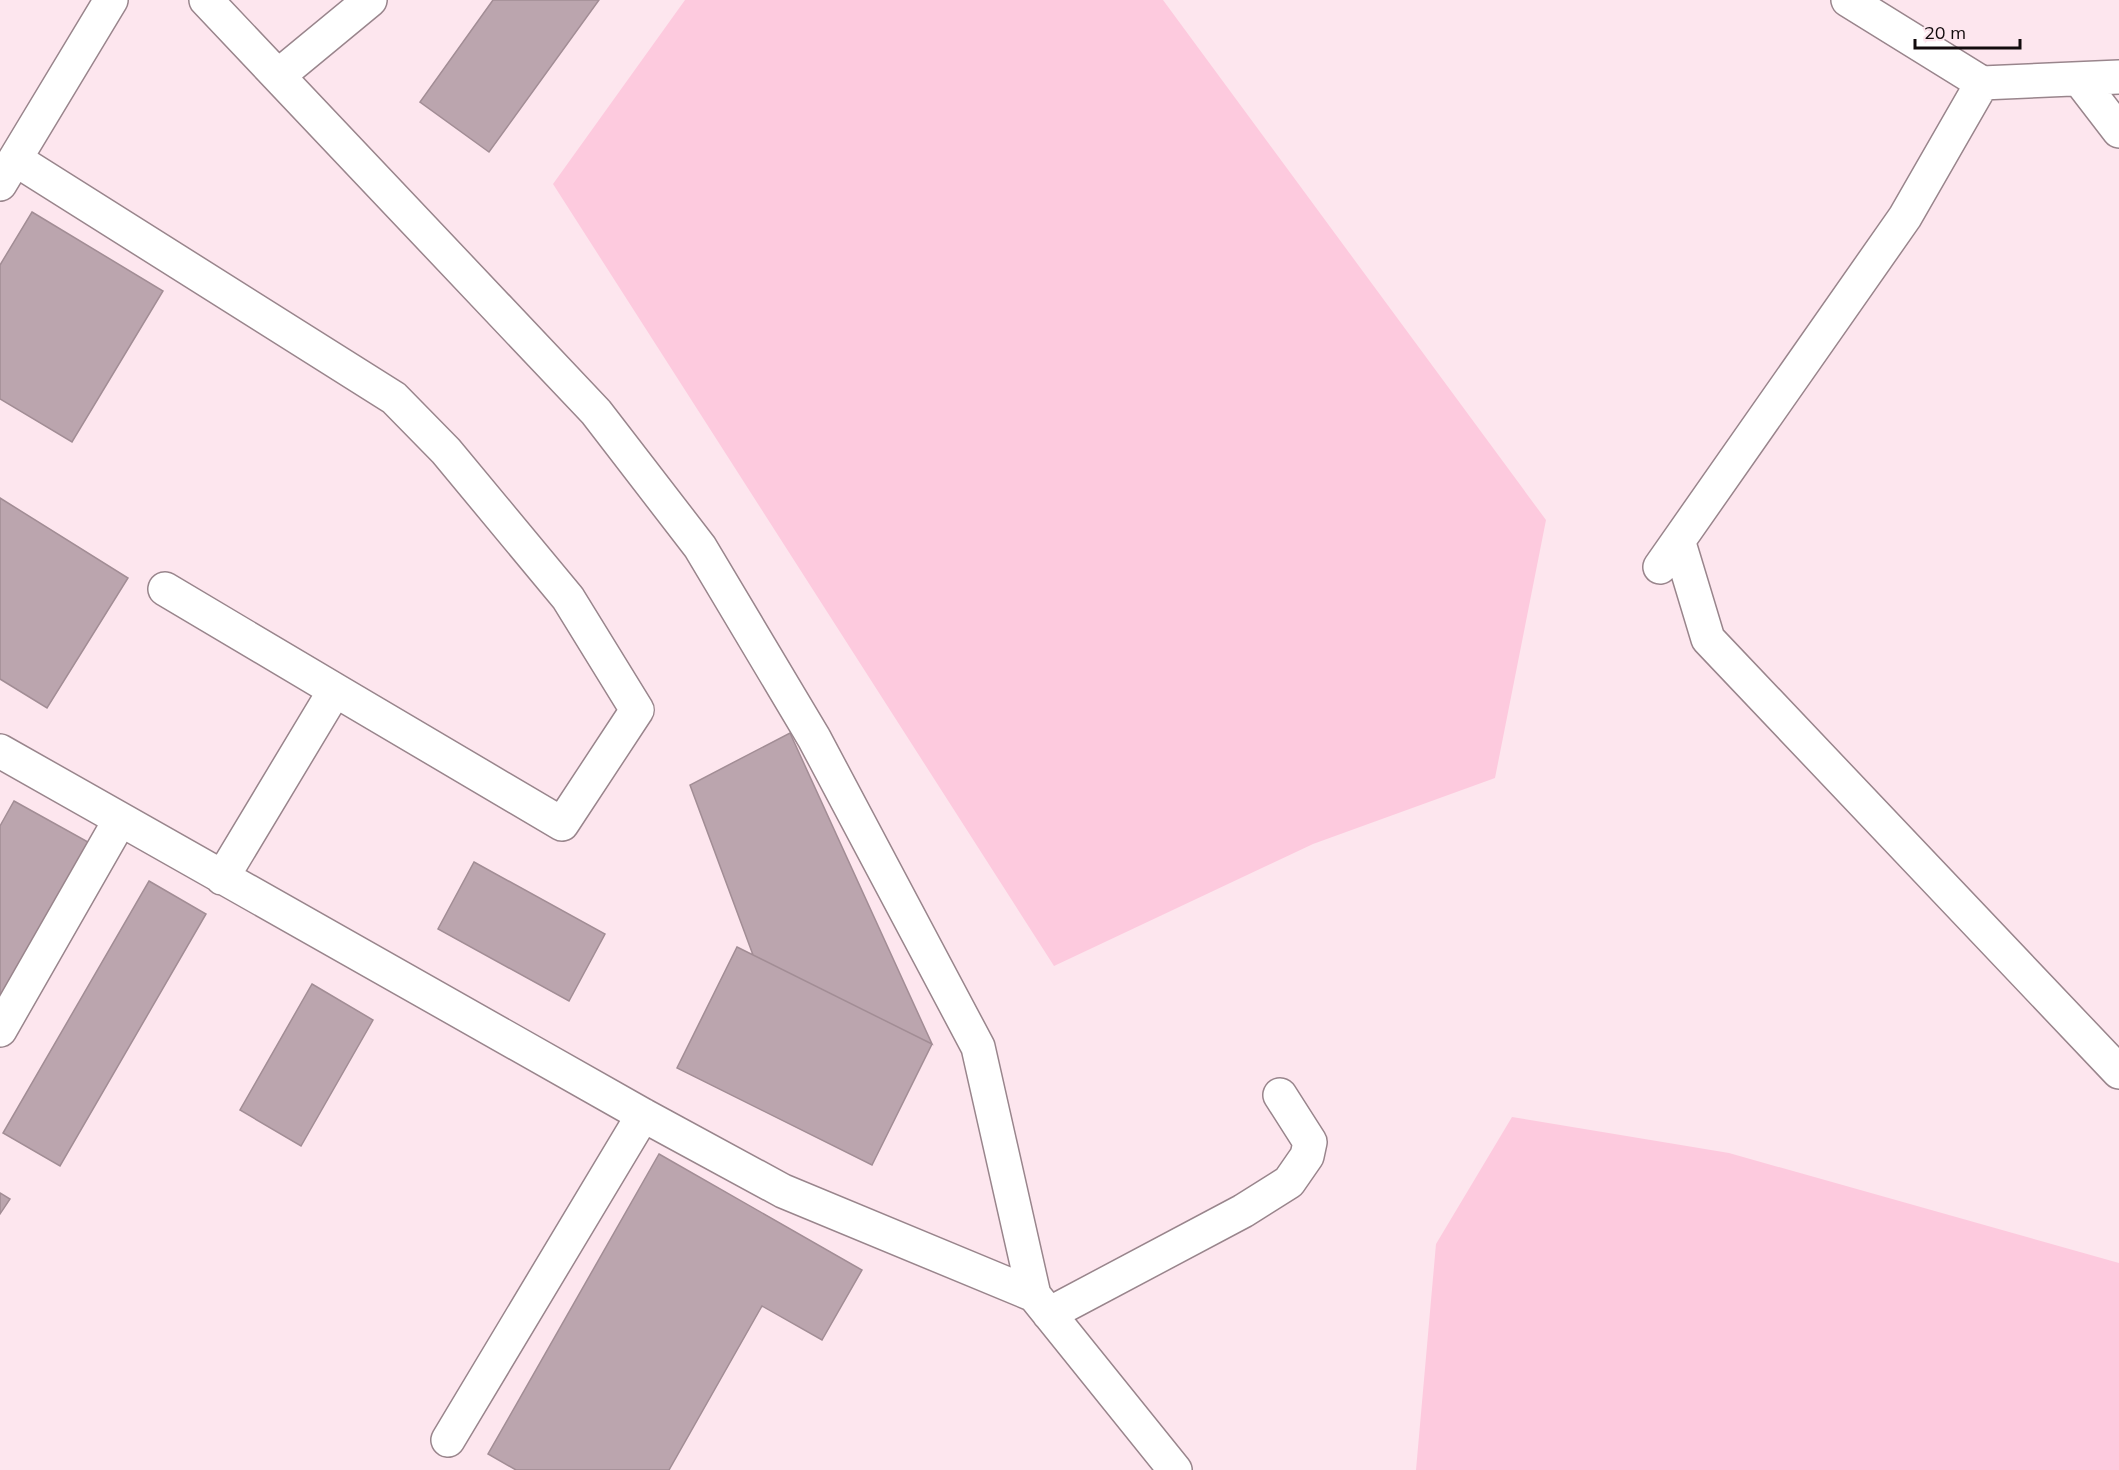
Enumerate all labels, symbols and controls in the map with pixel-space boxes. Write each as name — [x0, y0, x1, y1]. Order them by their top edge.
scale bar — [1915, 12, 2020, 50]
text: 20 m — [1924, 21, 1966, 44]

